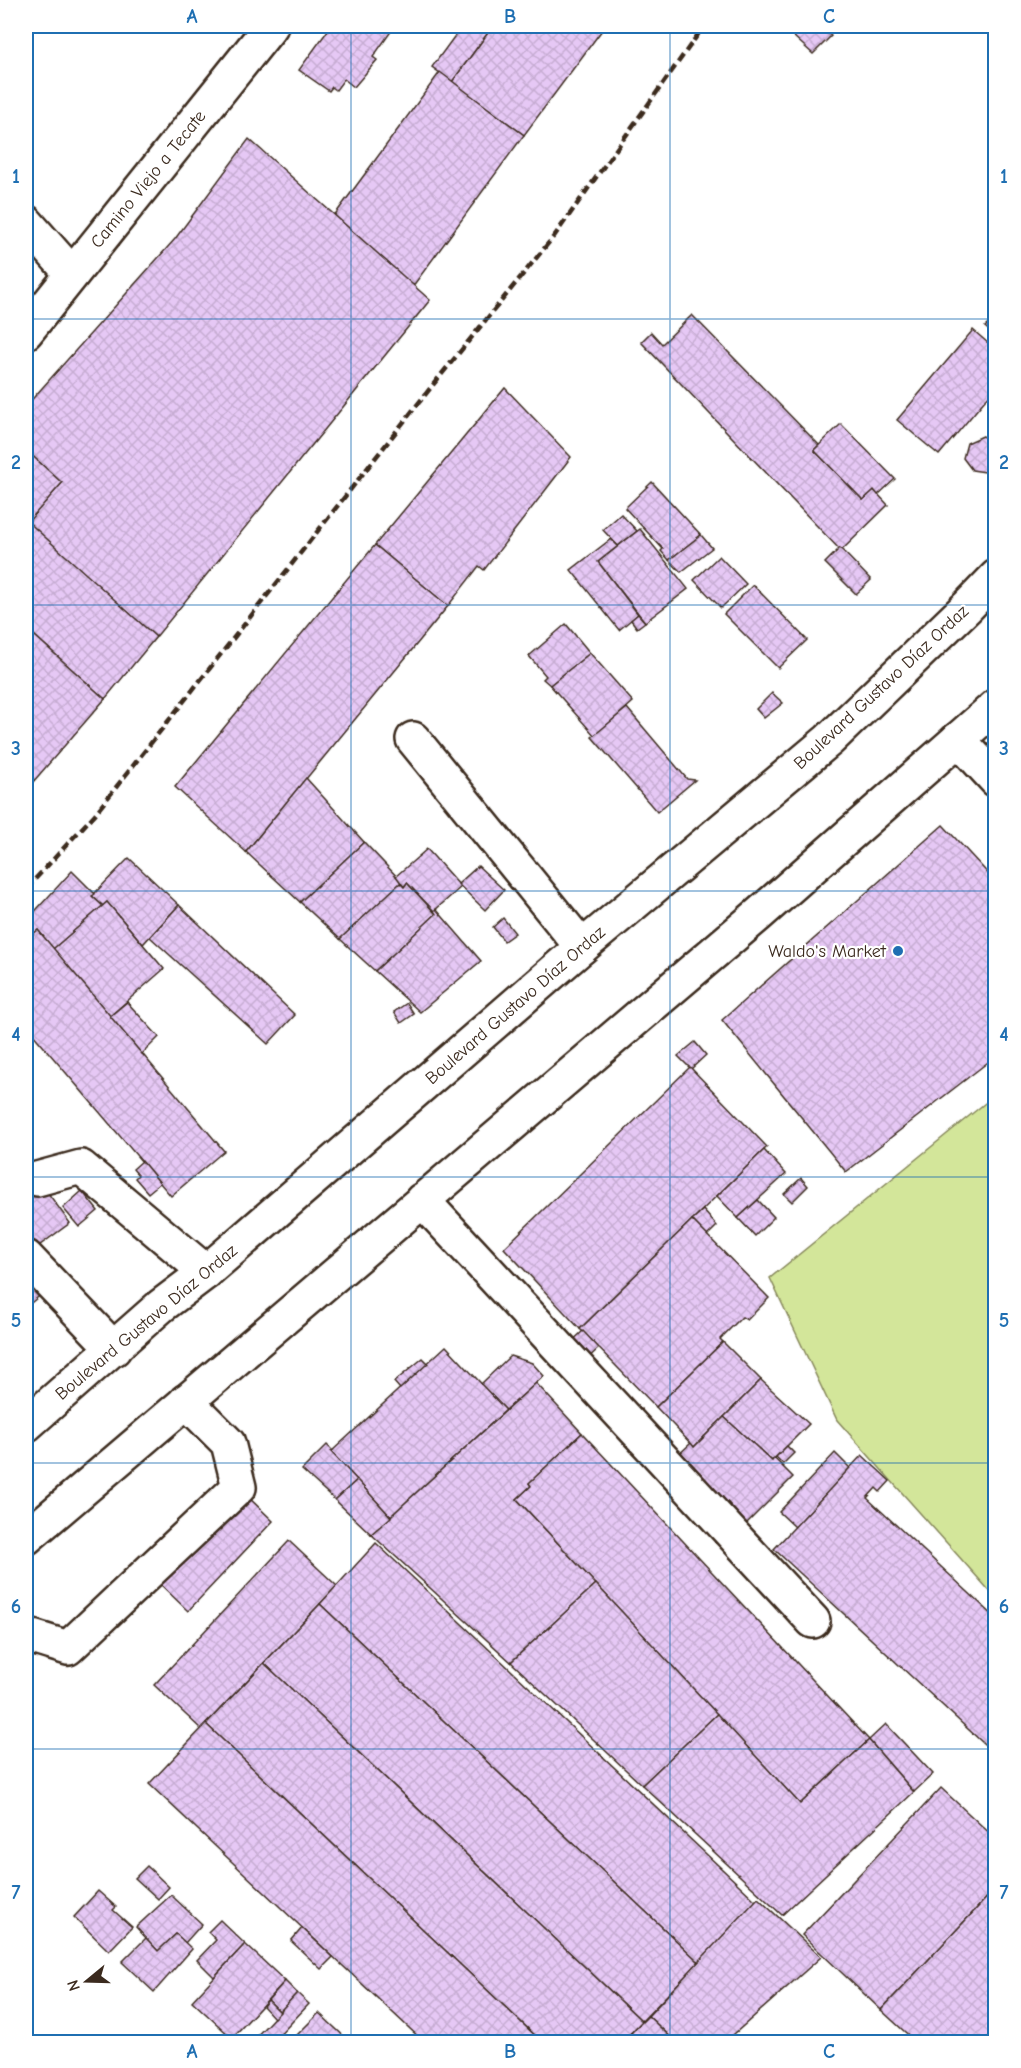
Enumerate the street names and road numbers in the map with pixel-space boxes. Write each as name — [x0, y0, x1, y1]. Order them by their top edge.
street label: Camino Viejo a Tecate — [86, 106, 210, 252]
street label: Boulevard Gustavo Díaz Ordaz — [790, 601, 973, 774]
street label: Boulevard Gustavo Díaz Ordaz — [421, 922, 610, 1089]
street label: Boulevard Gustavo Díaz Ordaz — [51, 1240, 242, 1405]

